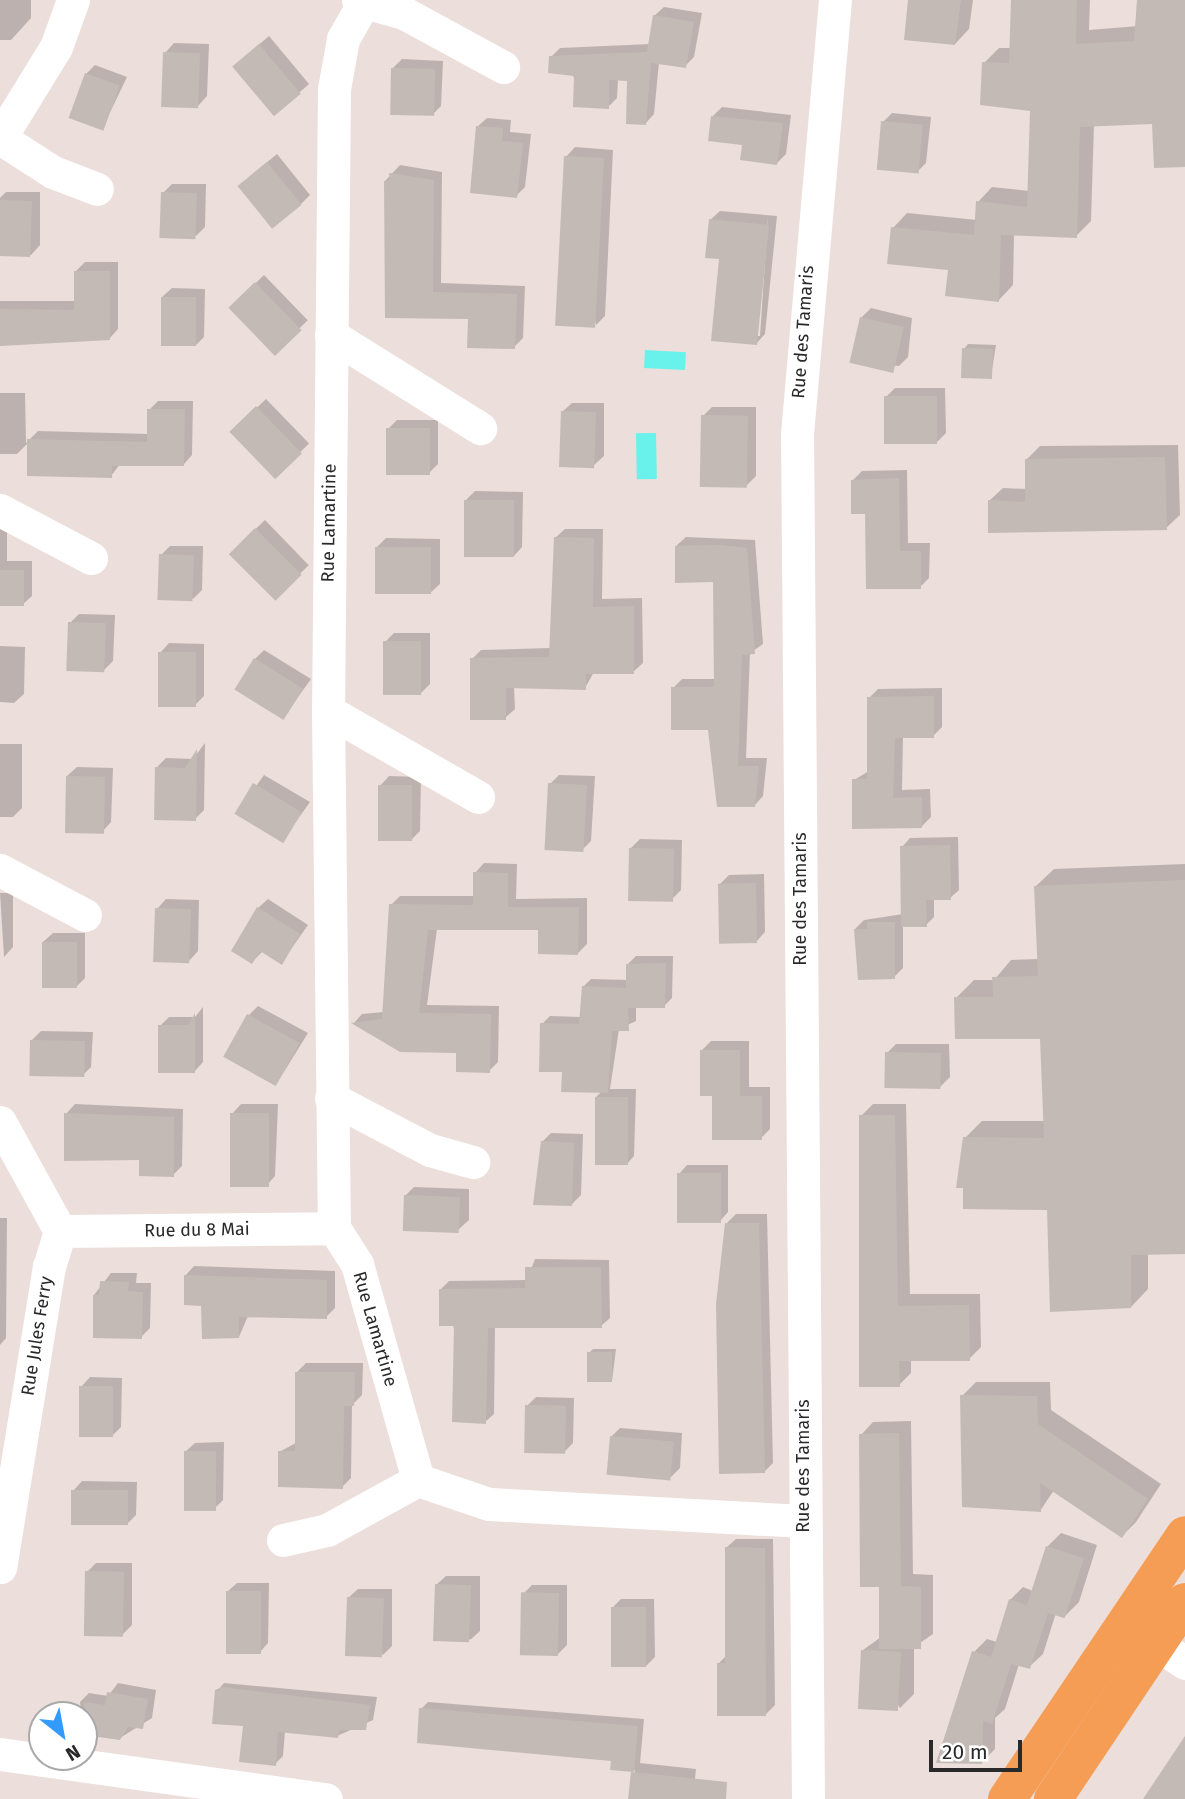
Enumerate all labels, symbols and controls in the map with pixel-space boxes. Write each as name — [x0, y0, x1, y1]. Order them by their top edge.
street label: Rue des Tamaris — [788, 265, 818, 399]
street label: Rue Lamartine — [317, 464, 341, 582]
street label: Rue des Tamaris — [789, 832, 811, 966]
street label: Rue du 8 Mai — [144, 1218, 250, 1242]
street label: Rue Lamartine — [348, 1269, 402, 1389]
street label: Rue Jules Ferry — [17, 1275, 57, 1397]
street label: Rue des Tamaris — [792, 1399, 814, 1533]
north arrow — [28, 1701, 98, 1771]
scale bar — [933, 1726, 1026, 1770]
text: 20 m — [942, 1739, 988, 1765]
text: N — [62, 1740, 84, 1766]

